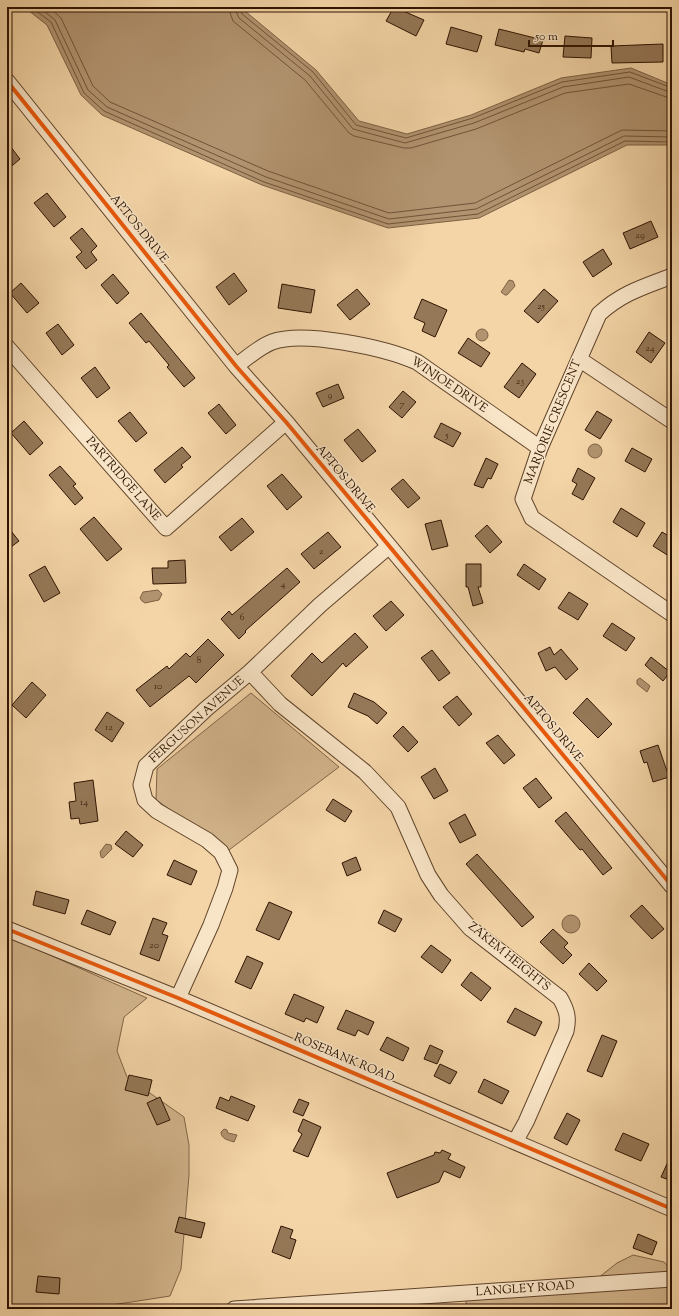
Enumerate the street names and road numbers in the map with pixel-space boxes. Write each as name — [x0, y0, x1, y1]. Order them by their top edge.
street label: APTOS DRIVE — [106, 191, 173, 268]
street label: WINJOE DRIVE — [407, 353, 492, 418]
street label: MARJORIE CRESCENT — [520, 356, 586, 487]
street label: PARTRIDGE LANE — [81, 433, 165, 526]
street label: APTOS DRIVE — [311, 441, 379, 517]
street label: FERGUSON AVENUE — [145, 672, 249, 768]
street label: APTOS DRIVE — [519, 690, 587, 766]
street label: ZAKEM HEIGHTS — [464, 918, 554, 996]
street label: ROSEBANK ROAD — [291, 1029, 397, 1087]
street label: LANGLEY ROAD — [475, 1277, 575, 1301]

